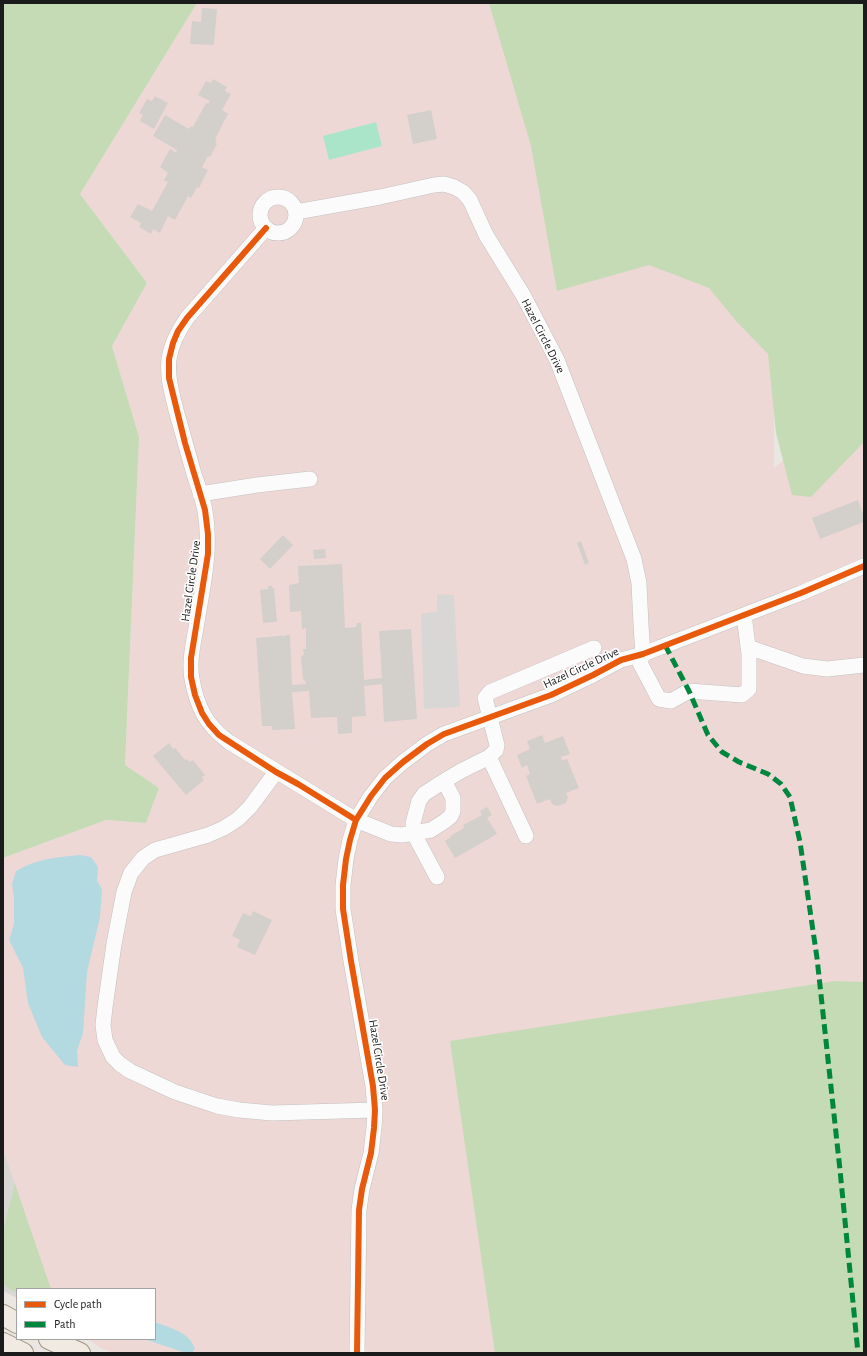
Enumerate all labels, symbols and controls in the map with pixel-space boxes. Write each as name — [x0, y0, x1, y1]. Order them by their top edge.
street label: Hazel Circle Drive — [518, 296, 568, 376]
street label: Hazel Circle Drive — [178, 539, 204, 623]
street label: Hazel Circle Drive — [541, 644, 621, 692]
street label: Hazel Circle Drive — [365, 1018, 393, 1102]
legend — [16, 1288, 156, 1340]
text: Cycle path — [54, 1298, 102, 1310]
text: Path — [54, 1318, 76, 1330]

